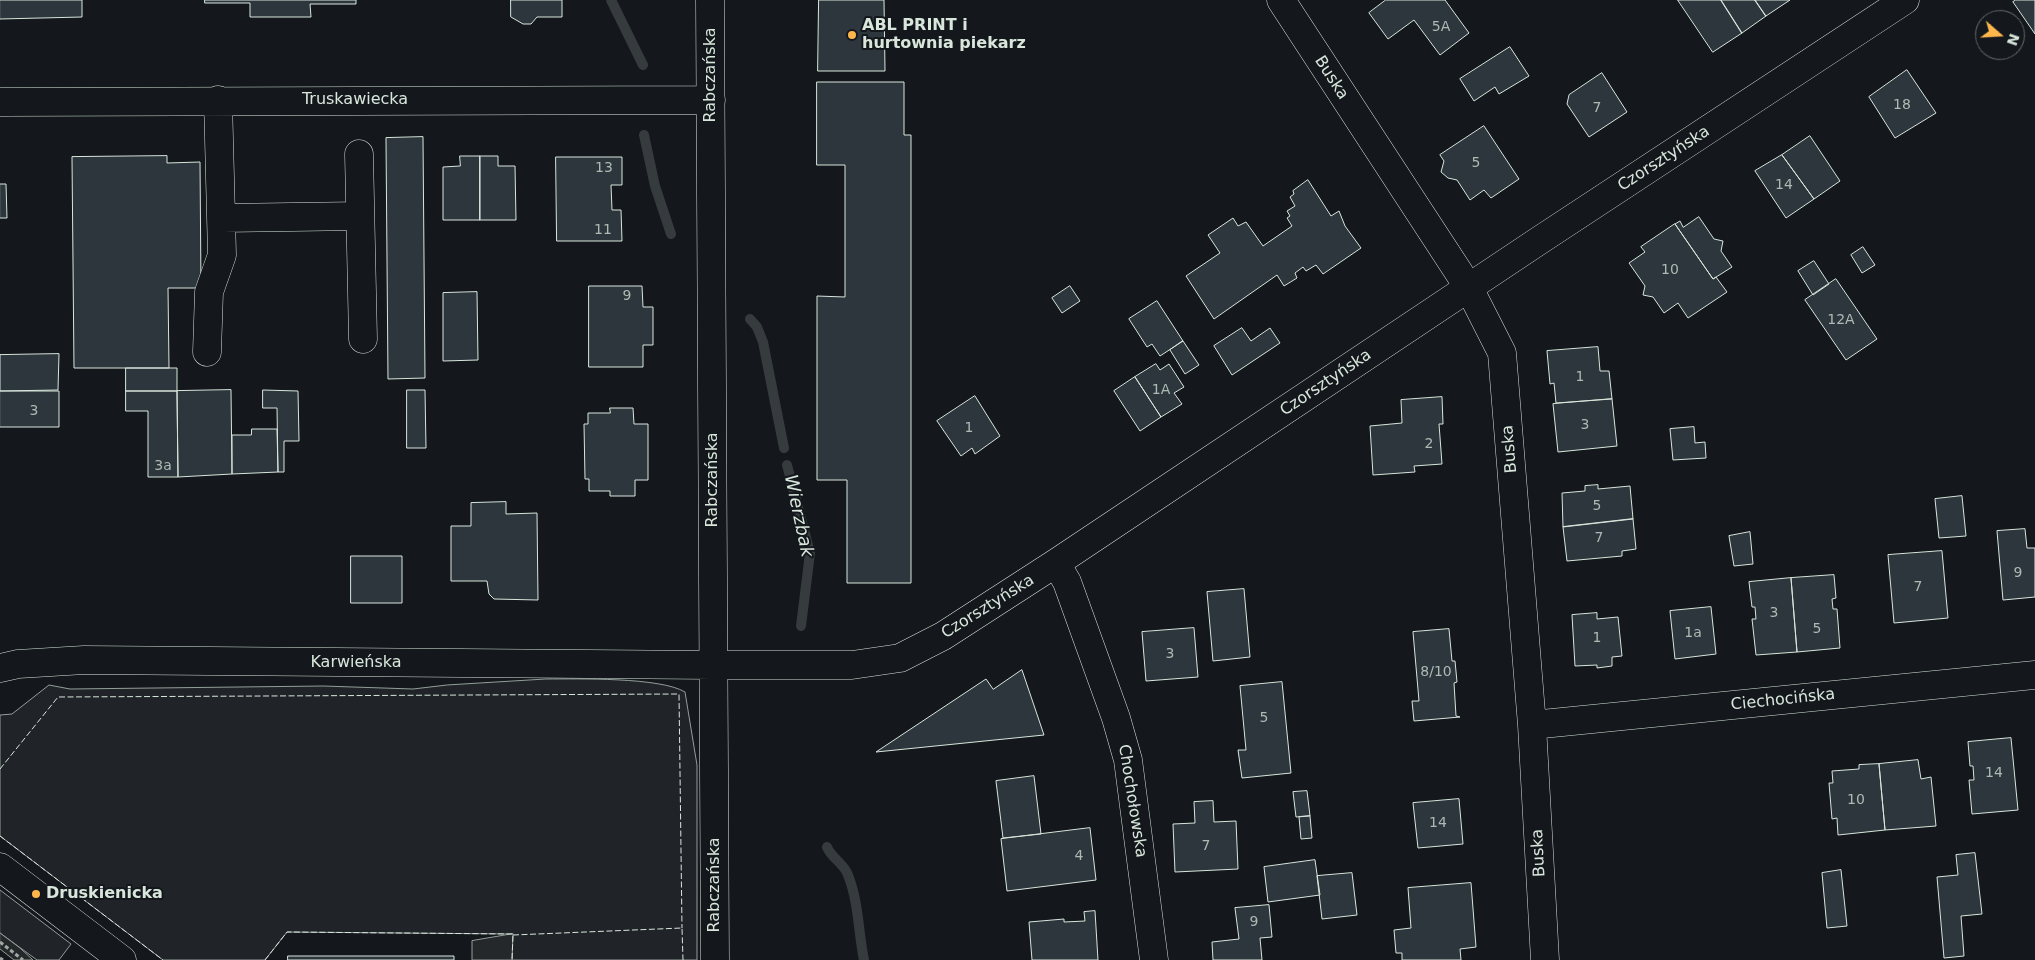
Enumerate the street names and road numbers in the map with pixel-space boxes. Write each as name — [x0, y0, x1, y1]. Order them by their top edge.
street label: Rabczańska — [701, 28, 721, 122]
street label: Buska — [1310, 53, 1352, 103]
street label: Truskawiecka — [302, 90, 408, 110]
street label: Czorsztyńska — [1614, 122, 1714, 196]
street label: Czorsztyńska — [1277, 345, 1375, 421]
street label: Buska — [1498, 424, 1522, 474]
street label: Rabczańska — [703, 433, 723, 527]
street label: Czorsztyńska — [938, 571, 1038, 643]
street label: Karwieńska — [310, 653, 402, 673]
street label: Ciechocińska — [1730, 685, 1836, 715]
street label: Chochołowska — [1114, 743, 1150, 859]
street label: Buska — [1528, 828, 1550, 878]
street label: Rabczańska — [705, 838, 725, 932]

